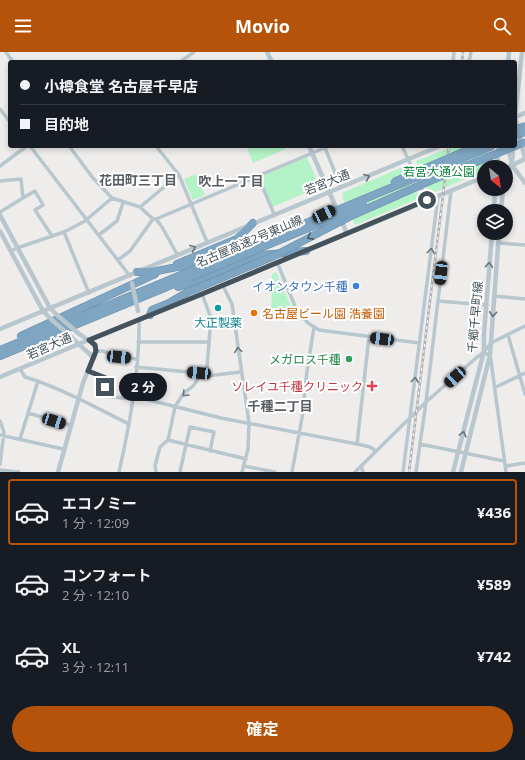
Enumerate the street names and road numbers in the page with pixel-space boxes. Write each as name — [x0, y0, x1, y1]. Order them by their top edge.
street label: 若宮大通 — [302, 165, 352, 199]
street label: 名古屋高速2号東山線 — [193, 211, 305, 271]
street label: 千郷千早町線 — [463, 280, 487, 354]
street label: 若宮大通 — [24, 328, 74, 364]

